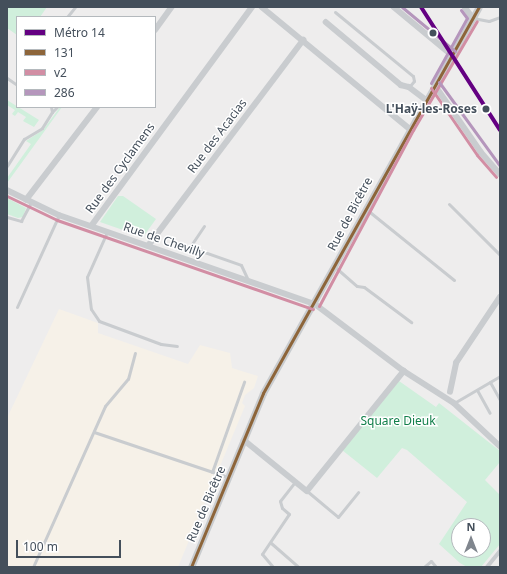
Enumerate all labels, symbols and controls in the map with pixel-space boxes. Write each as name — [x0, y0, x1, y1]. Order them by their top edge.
legend — [16, 16, 156, 108]
text: Métro 14 — [54, 24, 105, 41]
unlabelled marker — [428, 28, 438, 38]
text: 131 — [54, 44, 75, 61]
text: v2 — [54, 64, 67, 81]
text: 286 — [54, 84, 75, 101]
street label: Rue des Acacias — [184, 96, 250, 176]
place label: L'Haÿ-les-Roses — [386, 102, 477, 116]
marker: L'Haÿ-les-Roses — [480, 103, 492, 115]
street label: Rue des Cyclamens — [82, 120, 158, 216]
street label: Rue de Bicêtre — [325, 175, 375, 253]
street label: Rue de Chevilly — [121, 219, 207, 261]
park label: Square Dieuk — [360, 414, 436, 428]
street label: Rue de Bicêtre — [183, 464, 229, 544]
north arrow — [451, 518, 491, 558]
text: N — [467, 519, 475, 534]
scale bar — [18, 532, 123, 558]
text: 100 m — [23, 538, 58, 555]

